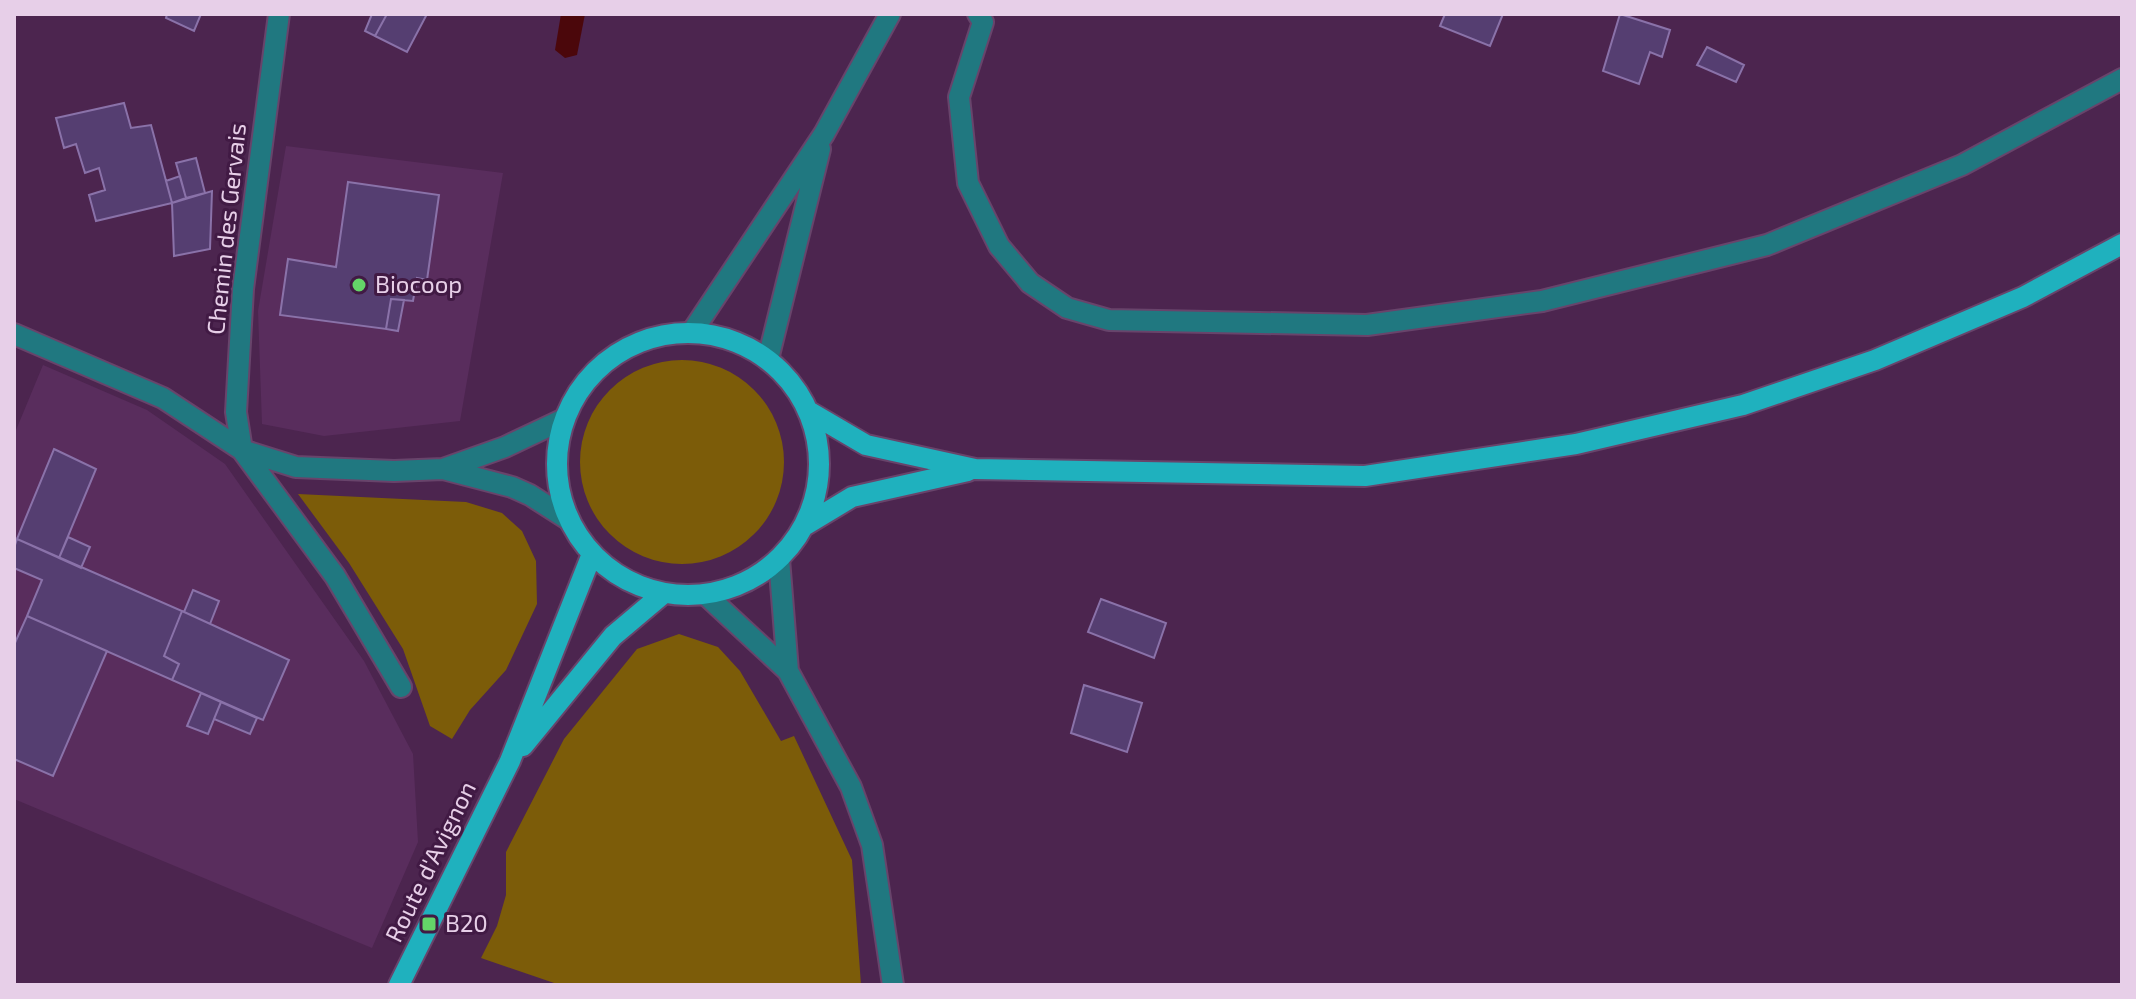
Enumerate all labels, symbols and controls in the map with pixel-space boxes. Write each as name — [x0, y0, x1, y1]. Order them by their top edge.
street label: Chemin des Gervais — [200, 122, 251, 336]
place label: Biocoop — [375, 269, 462, 298]
marker: Biocoop — [350, 276, 368, 294]
street label: Route d'Avignon — [378, 776, 481, 946]
place label: B20 — [445, 908, 488, 937]
marker: B20 — [420, 915, 438, 933]

